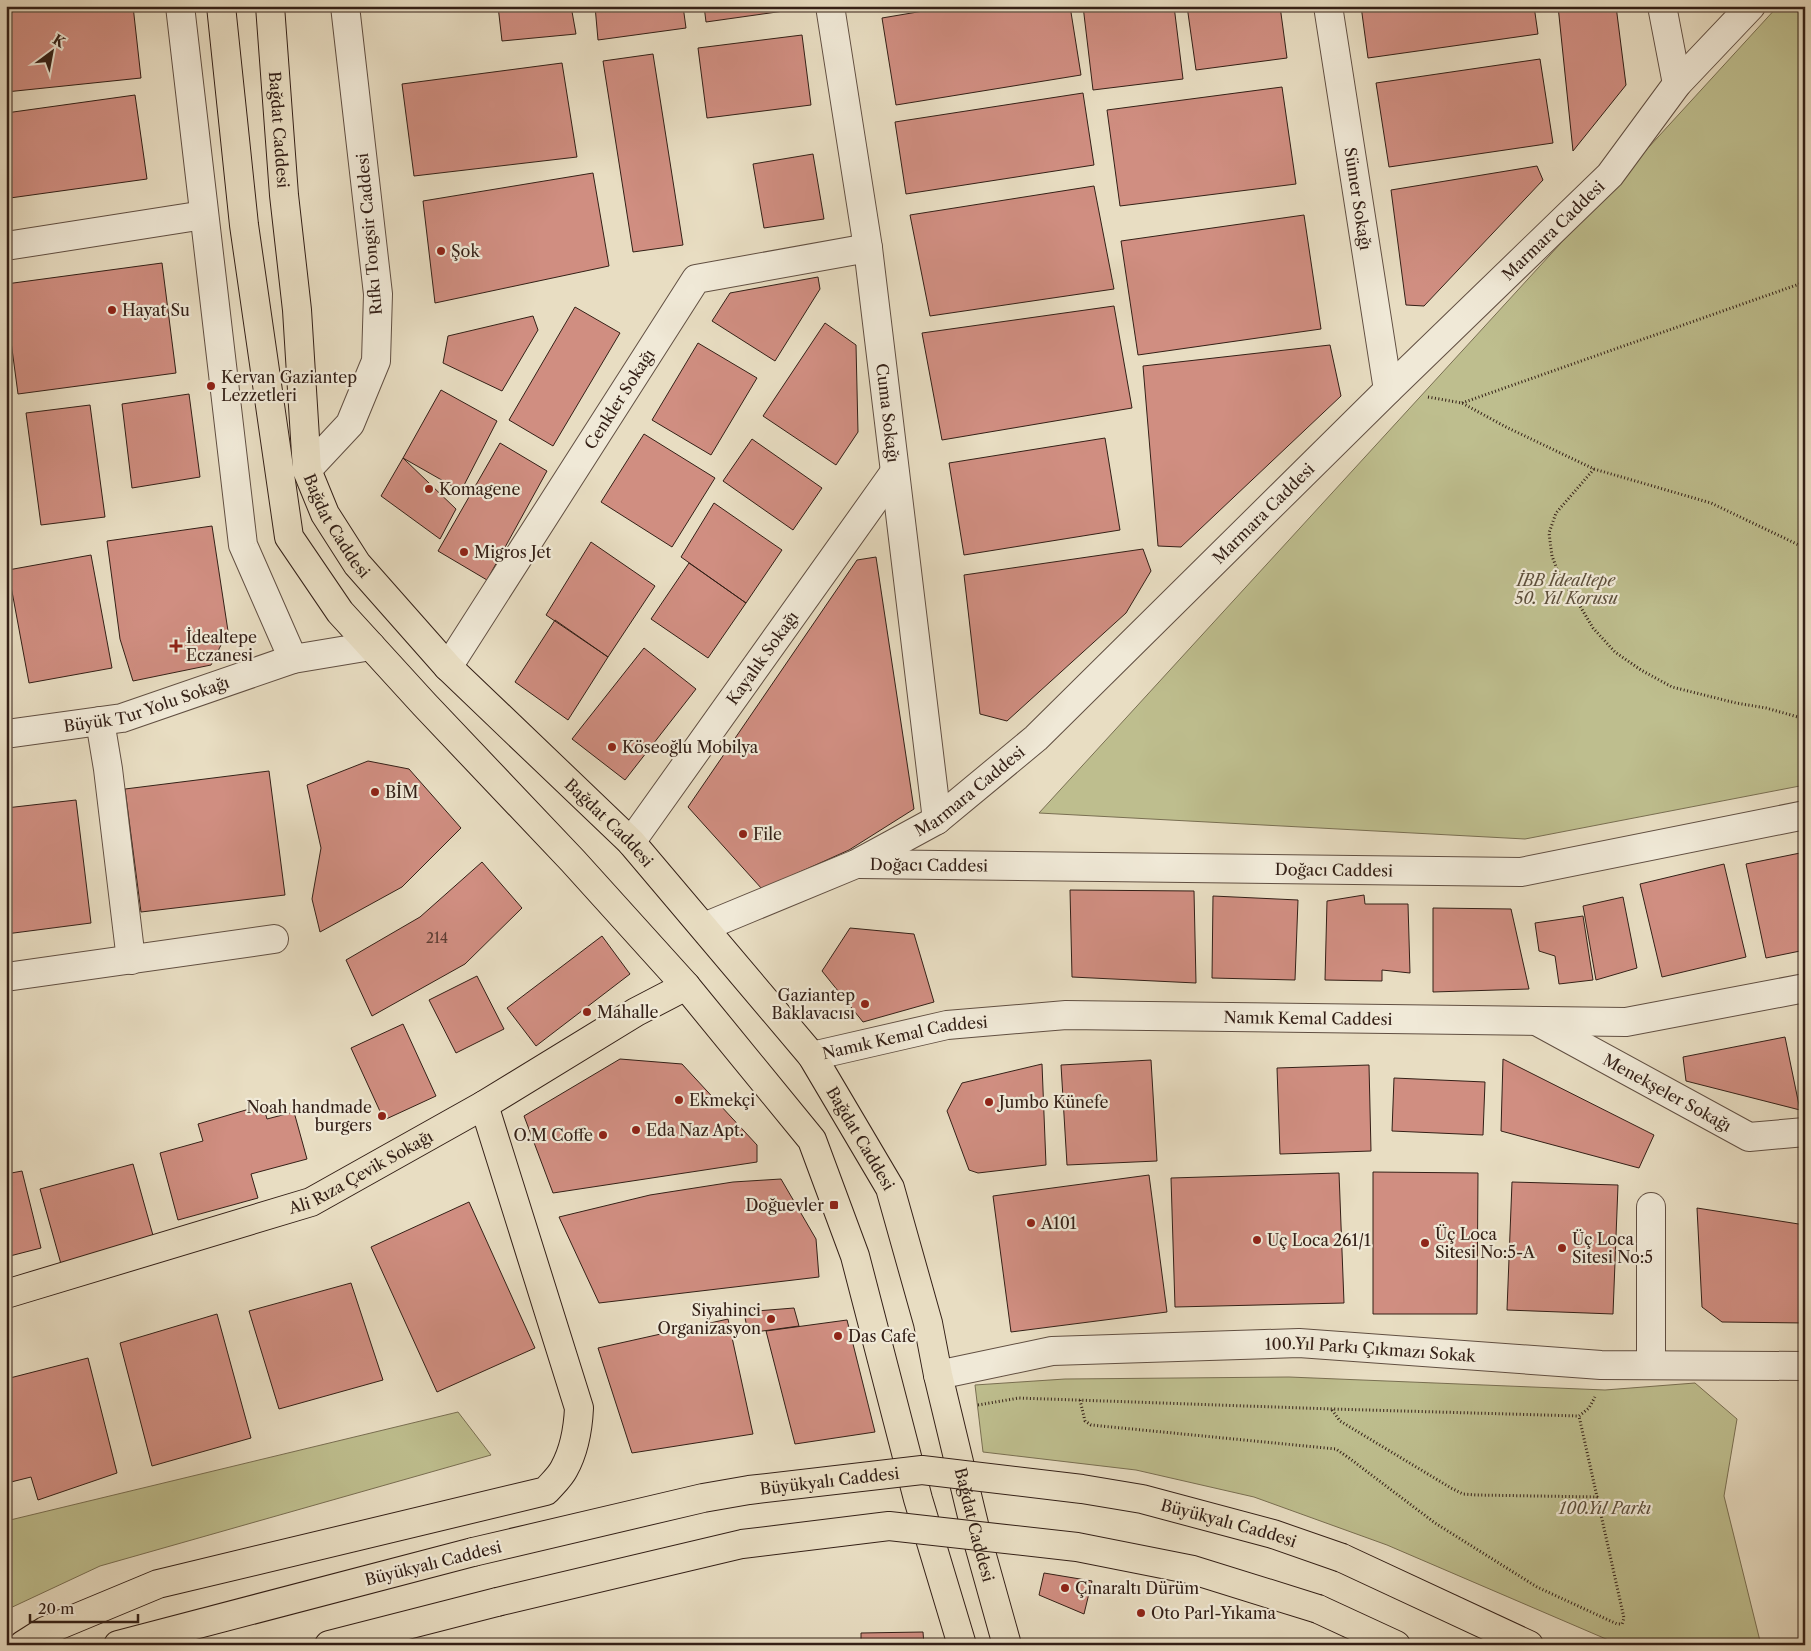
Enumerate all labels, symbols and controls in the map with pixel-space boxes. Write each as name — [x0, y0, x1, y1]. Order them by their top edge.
north arrow — [28, 28, 78, 78]
text: K — [49, 30, 69, 52]
street label: Bağdat Caddesi — [265, 71, 293, 189]
street label: Sümer Sokağı — [1340, 146, 1376, 252]
street label: Rıfkı Tongsir Caddesi — [352, 152, 386, 316]
street label: Marmara Caddesi — [1498, 176, 1609, 284]
place label: Şok — [451, 241, 480, 261]
marker: Şok — [435, 245, 447, 257]
place label: Hayat Su — [122, 300, 190, 320]
marker: Hayat Su — [106, 304, 118, 316]
street label: Cenkler Sokağı — [580, 345, 659, 453]
street label: Cuma Sokağı — [872, 362, 904, 464]
place label: Kervan Gaziantep Lezzetleri — [221, 367, 357, 405]
marker: Kervan Gaziantep Lezzetleri — [205, 380, 217, 392]
street label: Marmara Caddesi — [1208, 459, 1318, 568]
street label: Bağdat Caddesi — [300, 471, 375, 582]
place label: Komagene — [439, 479, 520, 499]
marker: Komagene — [423, 483, 435, 495]
place label: Migros Jet — [474, 542, 551, 562]
marker: Migros Jet — [458, 546, 470, 558]
park label: İBB İdealtepe 50. Yıl Korusu — [1515, 570, 1618, 608]
street label: Kayalık Sokağı — [722, 607, 802, 709]
place label: İdealtepe Eczanesi — [186, 627, 257, 665]
marker: İdealtepe Eczanesi — [170, 640, 182, 652]
street label: Büyük Tur Yolu Sokağı — [62, 672, 232, 736]
place label: Köseoğlu Mobilya — [622, 737, 759, 757]
marker: Köseoğlu Mobilya — [606, 741, 618, 753]
street label: Marmara Caddesi — [911, 742, 1029, 840]
street label: Bağdat Caddesi — [561, 774, 658, 871]
place label: BİM — [385, 782, 418, 802]
marker: BİM — [369, 786, 381, 798]
place label: File — [753, 824, 782, 844]
marker: File — [737, 828, 749, 840]
street label: Doğacı Caddesi — [870, 854, 988, 876]
street label: Doğacı Caddesi — [1275, 859, 1393, 880]
house number: 214 — [426, 929, 448, 947]
place label: Gaziantep Baklavacısı — [772, 985, 855, 1023]
marker: Gaziantep Baklavacısı — [859, 998, 871, 1010]
place label: Mahalle — [597, 1002, 658, 1022]
marker: Mahalle — [581, 1006, 593, 1018]
street label: Namık Kemal Caddesi — [1224, 1007, 1393, 1029]
street label: Namık Kemal Caddesi — [820, 1012, 989, 1063]
street label: Menekşeler Sokağı — [1600, 1049, 1735, 1136]
street label: Bağdat Caddesi — [822, 1083, 899, 1194]
place label: Ekmekçi — [689, 1090, 755, 1110]
place label: Jumbo Künefe — [996, 1092, 1109, 1112]
marker: Ekmekçi — [673, 1094, 685, 1106]
marker: Jumbo Künefe — [983, 1096, 995, 1108]
place label: Noah handmade burgers — [246, 1097, 372, 1135]
marker: Noah handmade burgers — [376, 1110, 388, 1122]
place label: Eda Naz Apt. — [646, 1120, 744, 1140]
marker: Eda Naz Apt. — [630, 1124, 642, 1136]
place label: O.M Coffe — [514, 1125, 593, 1145]
street label: Ali Rıza Çevik Sokağı — [285, 1126, 436, 1218]
marker: O.M Coffe — [597, 1129, 609, 1141]
place label: Doğuevler — [745, 1195, 824, 1215]
marker: Doğuevler — [828, 1199, 840, 1211]
place label: A101 — [1040, 1213, 1077, 1233]
marker: A101 — [1025, 1217, 1037, 1229]
place label: Üç Loca Sitesi No:5-A — [1435, 1224, 1536, 1262]
place label: Üç Loca Sitesi No:5 — [1572, 1229, 1653, 1267]
place label: Uç Loca 261/1 — [1267, 1230, 1371, 1250]
marker: Uç Loca 261/1 — [1251, 1234, 1263, 1246]
marker: Üç Loca Sitesi No:5-A — [1419, 1237, 1431, 1249]
marker: Üç Loca Sitesi No:5 — [1556, 1242, 1568, 1254]
place label: Siyahinci Organizasyon — [657, 1300, 761, 1338]
marker: Siyahinci Organizasyon — [765, 1313, 777, 1325]
place label: Das Cafe — [848, 1326, 916, 1346]
marker: Das Cafe — [832, 1330, 844, 1342]
street label: 100.Yıl Parkı Çıkmazı Sokak — [1264, 1333, 1477, 1366]
street label: Büyükyalı Caddesi — [759, 1463, 900, 1499]
street label: Bağdat Caddesi — [951, 1466, 999, 1584]
street label: Büyükyalı Caddesi — [1159, 1494, 1299, 1552]
park label: 100.Yıl Parkı — [1558, 1498, 1651, 1518]
street label: Büyükyalı Caddesi — [363, 1536, 503, 1590]
place label: Çınaraltı Dürüm — [1075, 1578, 1199, 1598]
marker: Çınaraltı Dürüm — [1059, 1582, 1071, 1594]
scale bar — [30, 1591, 138, 1623]
text: 20 m — [38, 1599, 74, 1618]
place label: Oto Parl-Yıkama — [1151, 1603, 1277, 1623]
marker: Oto Parl-Yıkama — [1135, 1607, 1147, 1619]

